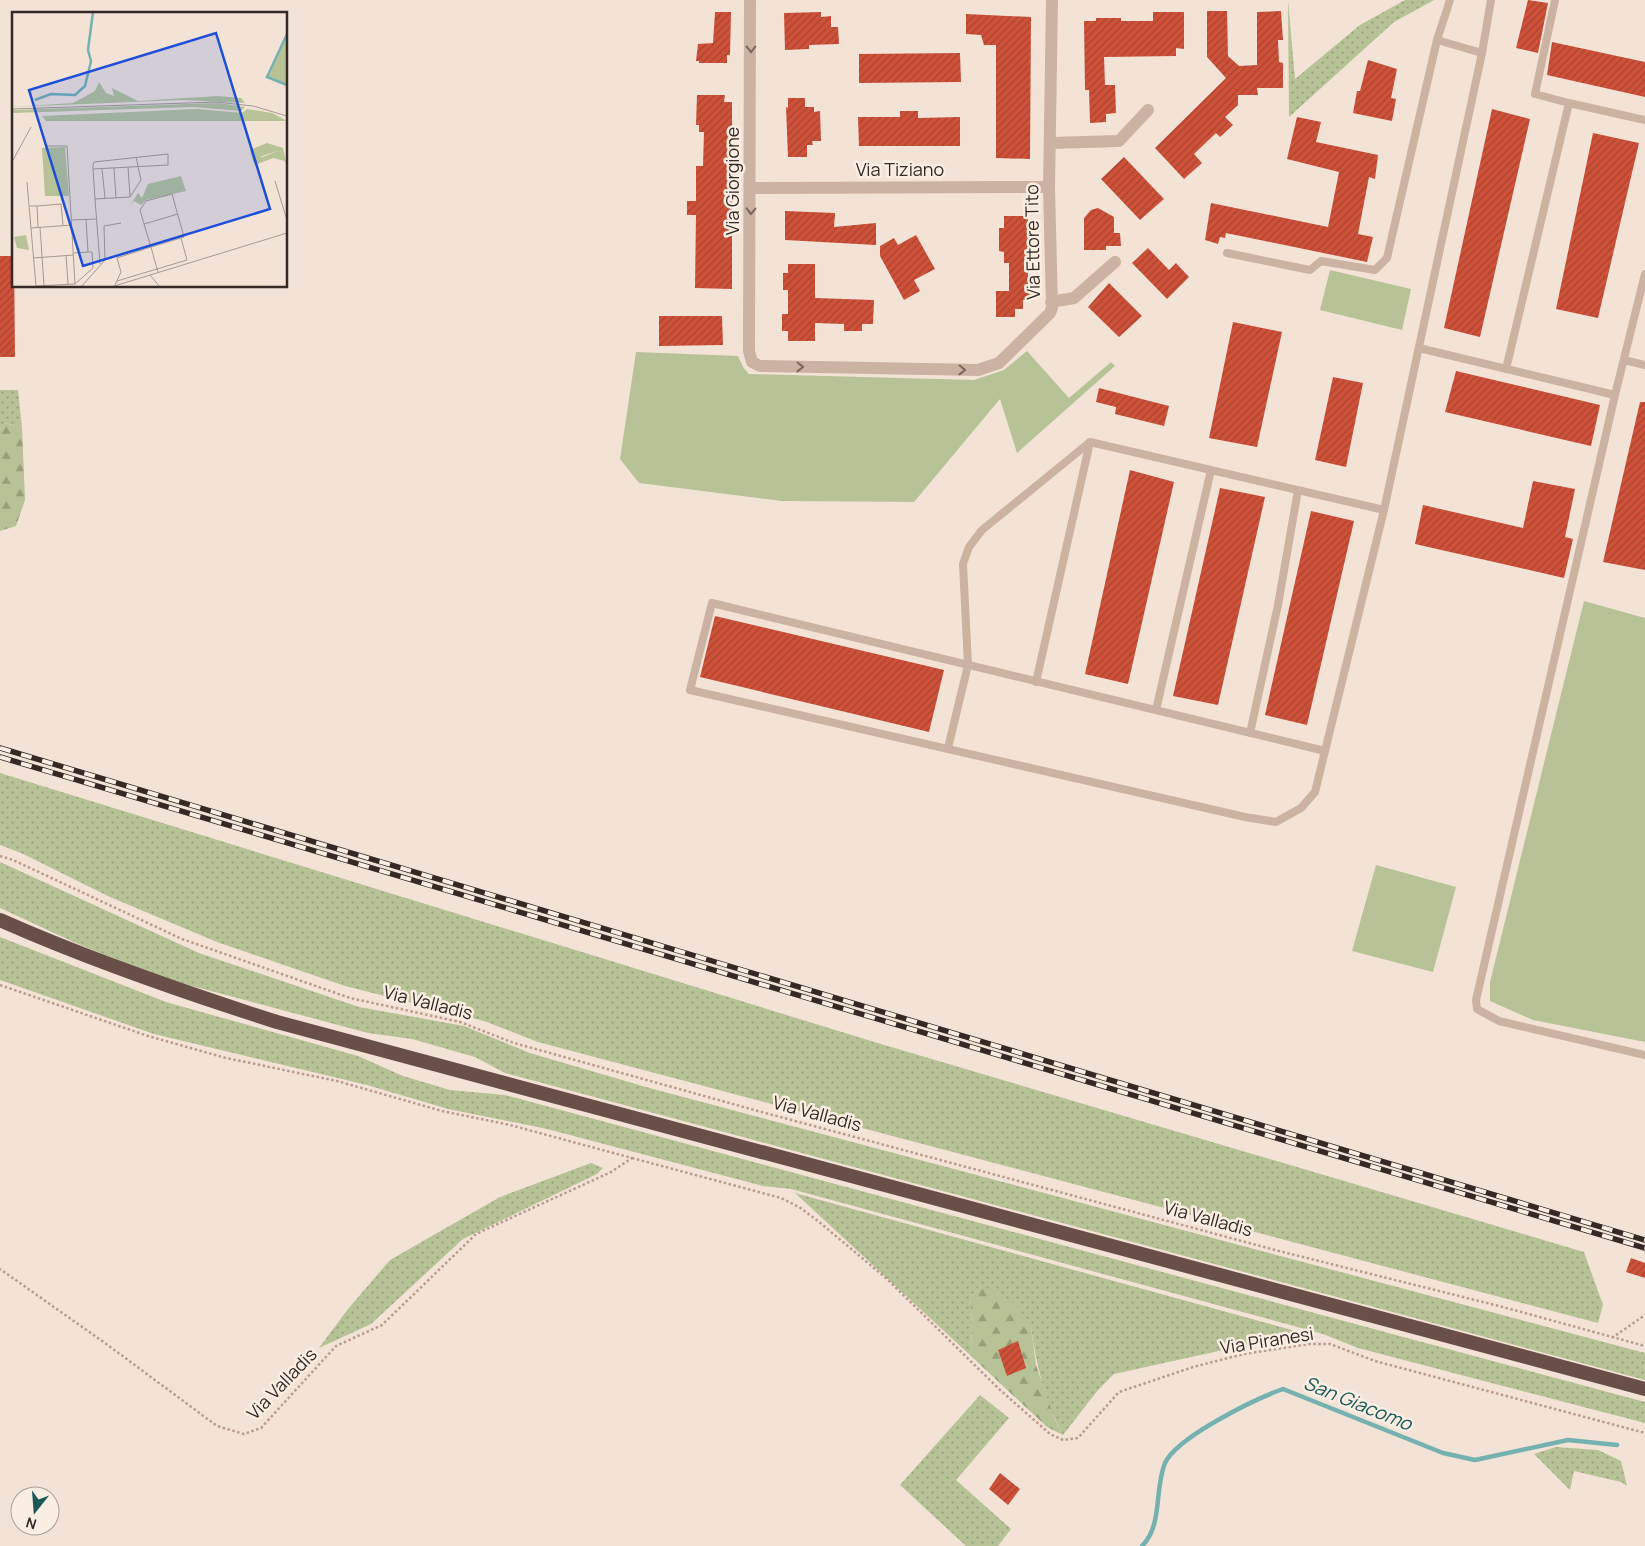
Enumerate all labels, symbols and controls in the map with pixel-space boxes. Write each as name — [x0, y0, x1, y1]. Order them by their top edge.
inset map — [12, 12, 288, 288]
one-way arrow — [746, 45, 756, 53]
street label: Via Giorgione — [720, 127, 744, 235]
street label: Via Tiziano — [856, 157, 944, 181]
street label: Via Ettore Tito — [1019, 184, 1045, 300]
one-way arrow — [746, 208, 756, 215]
one-way arrow — [796, 361, 804, 372]
one-way arrow — [959, 365, 967, 375]
street label: Via Valladis — [381, 979, 475, 1025]
street label: Via Valladis — [770, 1090, 864, 1136]
street label: Via Valladis — [1161, 1195, 1255, 1241]
street label: Via Piranesi — [1218, 1321, 1315, 1359]
street label: Via Valladis — [241, 1342, 322, 1424]
water label: San Giacomo — [1300, 1370, 1418, 1437]
north arrow — [10, 1486, 60, 1536]
text: N — [23, 1513, 39, 1534]

